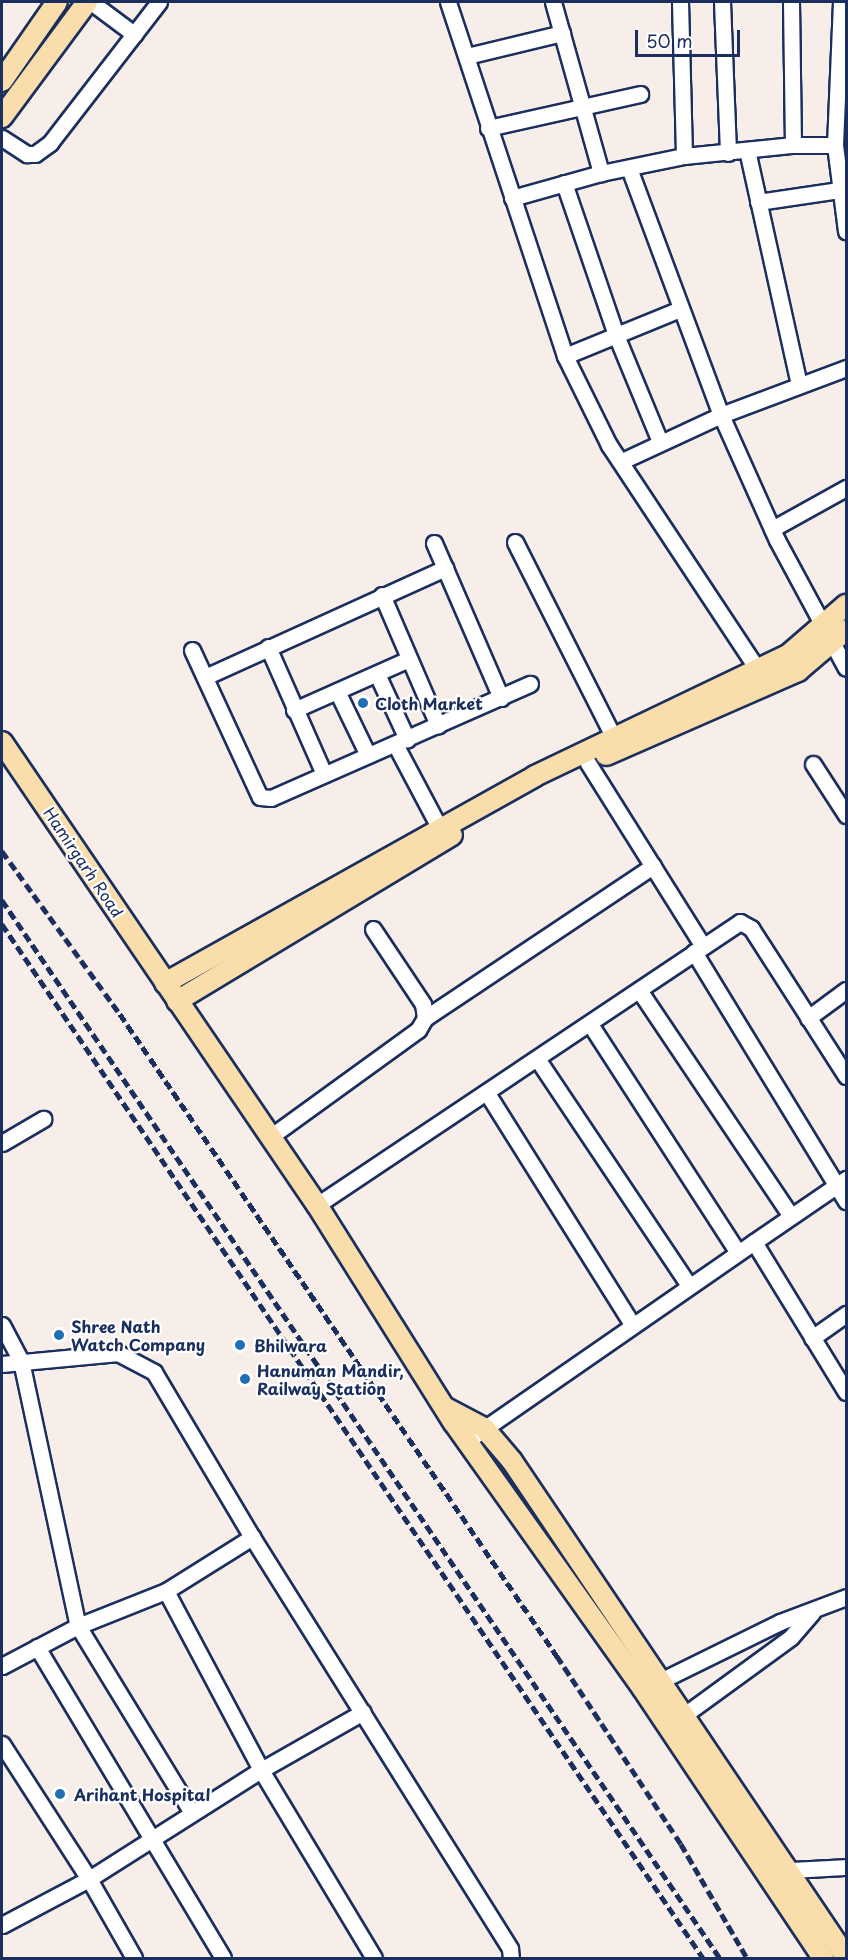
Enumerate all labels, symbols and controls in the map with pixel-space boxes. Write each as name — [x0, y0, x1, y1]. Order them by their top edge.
scale bar — [638, 18, 743, 56]
text: 50 m — [646, 27, 693, 54]
place label: Cloth Market — [375, 693, 484, 713]
marker: Cloth Market — [356, 696, 370, 710]
street label: Hamirgarh Road — [40, 804, 128, 920]
place label: Shree Nath Watch Company — [71, 1316, 206, 1354]
marker: Shree Nath Watch Company — [52, 1328, 66, 1342]
place label: Bhilwara — [254, 1335, 327, 1355]
marker: Bhilwara — [231, 1336, 249, 1354]
place label: Hanuman Mandir, Railway Station — [257, 1360, 402, 1398]
marker: Hanuman Mandir, Railway Station — [238, 1372, 252, 1386]
place label: Arihant Hospital — [74, 1784, 210, 1804]
marker: Arihant Hospital — [51, 1785, 69, 1803]

